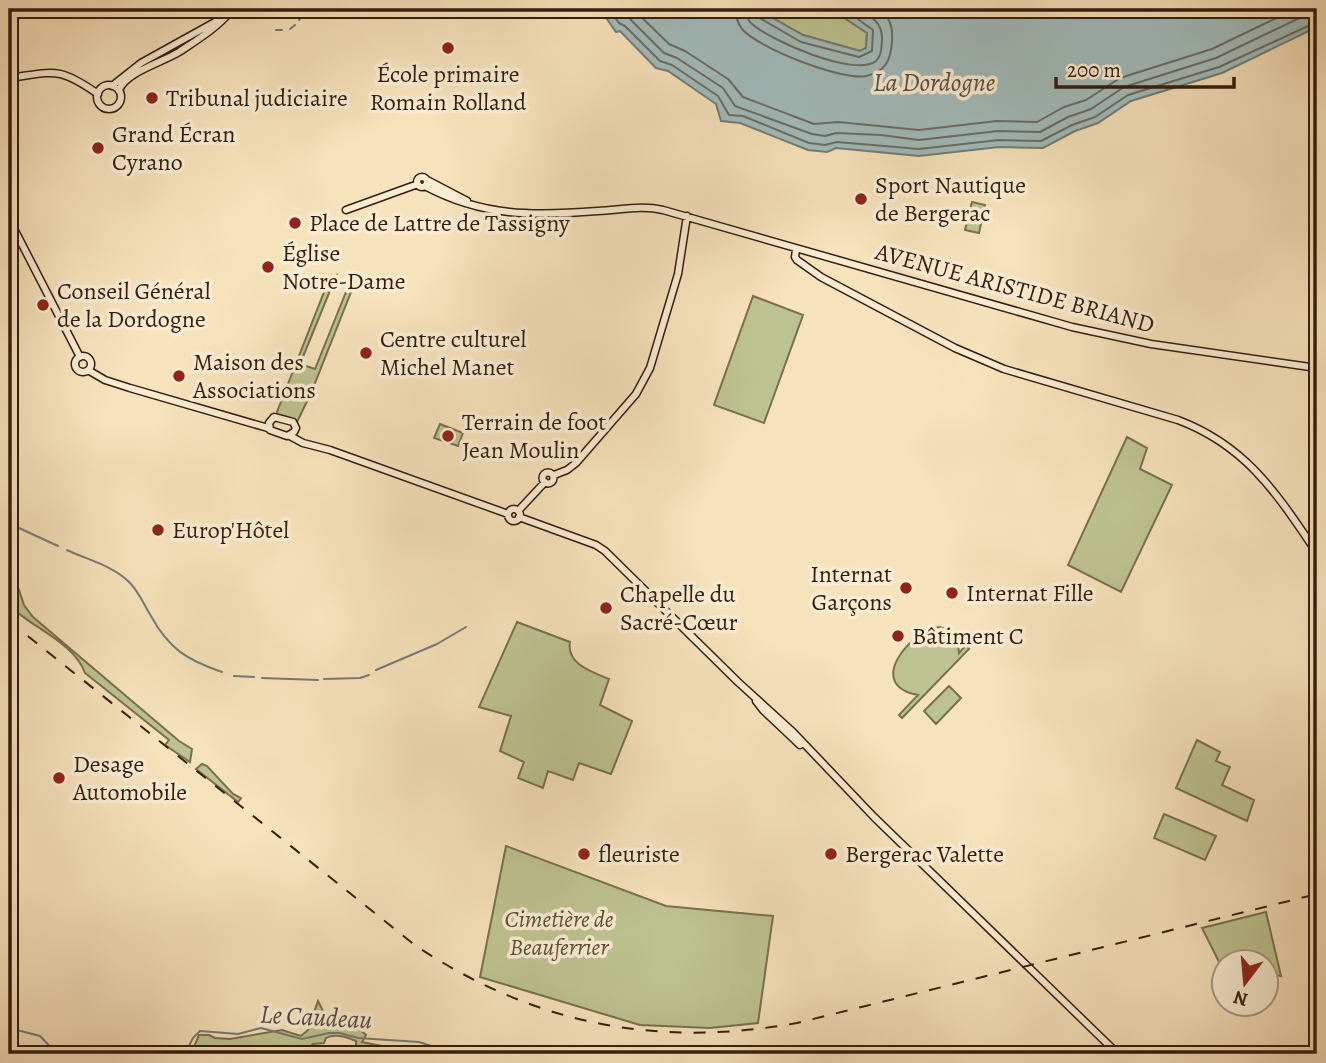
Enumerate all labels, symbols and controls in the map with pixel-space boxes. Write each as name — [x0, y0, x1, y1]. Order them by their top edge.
marker: École primaire Romain Rolland — [440, 40, 456, 56]
scale bar — [1056, 46, 1235, 90]
text: 200 m — [1067, 56, 1121, 84]
place label: École primaire Romain Rolland — [370, 58, 526, 118]
water label: La Dordogne — [873, 65, 995, 100]
place label: Tribunal judiciaire — [166, 82, 348, 114]
marker: Tribunal judiciaire — [144, 90, 160, 106]
place label: Grand Écran Cyrano — [112, 118, 236, 178]
marker: Grand Écran Cyrano — [90, 140, 106, 156]
place label: Sport Nautique de Bergerac — [875, 169, 1026, 229]
marker: Sport Nautique de Bergerac — [853, 191, 869, 207]
place label: Place de Lattre de Tassigny — [309, 207, 570, 239]
marker: Place de Lattre de Tassigny — [287, 215, 303, 231]
street label: AVENUE ARISTIDE BRIAND — [871, 235, 1158, 341]
place label: Église Notre-Dame — [282, 237, 406, 297]
marker: Église Notre-Dame — [260, 259, 276, 275]
place label: Conseil Général de la Dordogne — [57, 275, 211, 335]
marker: Conseil Général de la Dordogne — [35, 297, 51, 313]
place label: Centre culturel Michel Manet — [380, 323, 526, 383]
marker: Centre culturel Michel Manet — [358, 345, 374, 361]
place label: Maison des Associations — [192, 346, 316, 406]
marker: Maison des Associations — [171, 368, 187, 384]
place label: Terrain de foot Jean Moulin — [462, 406, 606, 466]
marker: Terrain de foot Jean Moulin — [440, 428, 456, 444]
place label: Europ'Hôtel — [172, 514, 289, 546]
marker: Europ'Hôtel — [150, 522, 166, 538]
place label: Internat Garçons — [810, 558, 892, 618]
place label: Internat Fille — [966, 577, 1094, 609]
place label: Chapelle du Sacré-Cœur — [620, 578, 738, 638]
marker: Internat Garçons — [898, 580, 914, 596]
marker: Internat Fille — [944, 585, 960, 601]
marker: Chapelle du Sacré-Cœur — [598, 600, 614, 616]
place label: Bâtiment C — [912, 620, 1024, 652]
marker: Bâtiment C — [890, 628, 906, 644]
place label: Desage Automobile — [72, 748, 187, 808]
marker: Desage Automobile — [51, 770, 67, 786]
place label: fleuriste — [598, 838, 680, 870]
place label: Bergerac Valette — [845, 838, 1004, 870]
marker: fleuriste — [576, 846, 592, 862]
marker: Bergerac Valette — [823, 846, 839, 862]
park label: Cimetière de Beauferrier — [505, 903, 614, 963]
north arrow — [1210, 948, 1280, 1018]
text: N — [1230, 984, 1251, 1013]
water label: Le Caudeau — [259, 997, 373, 1037]

